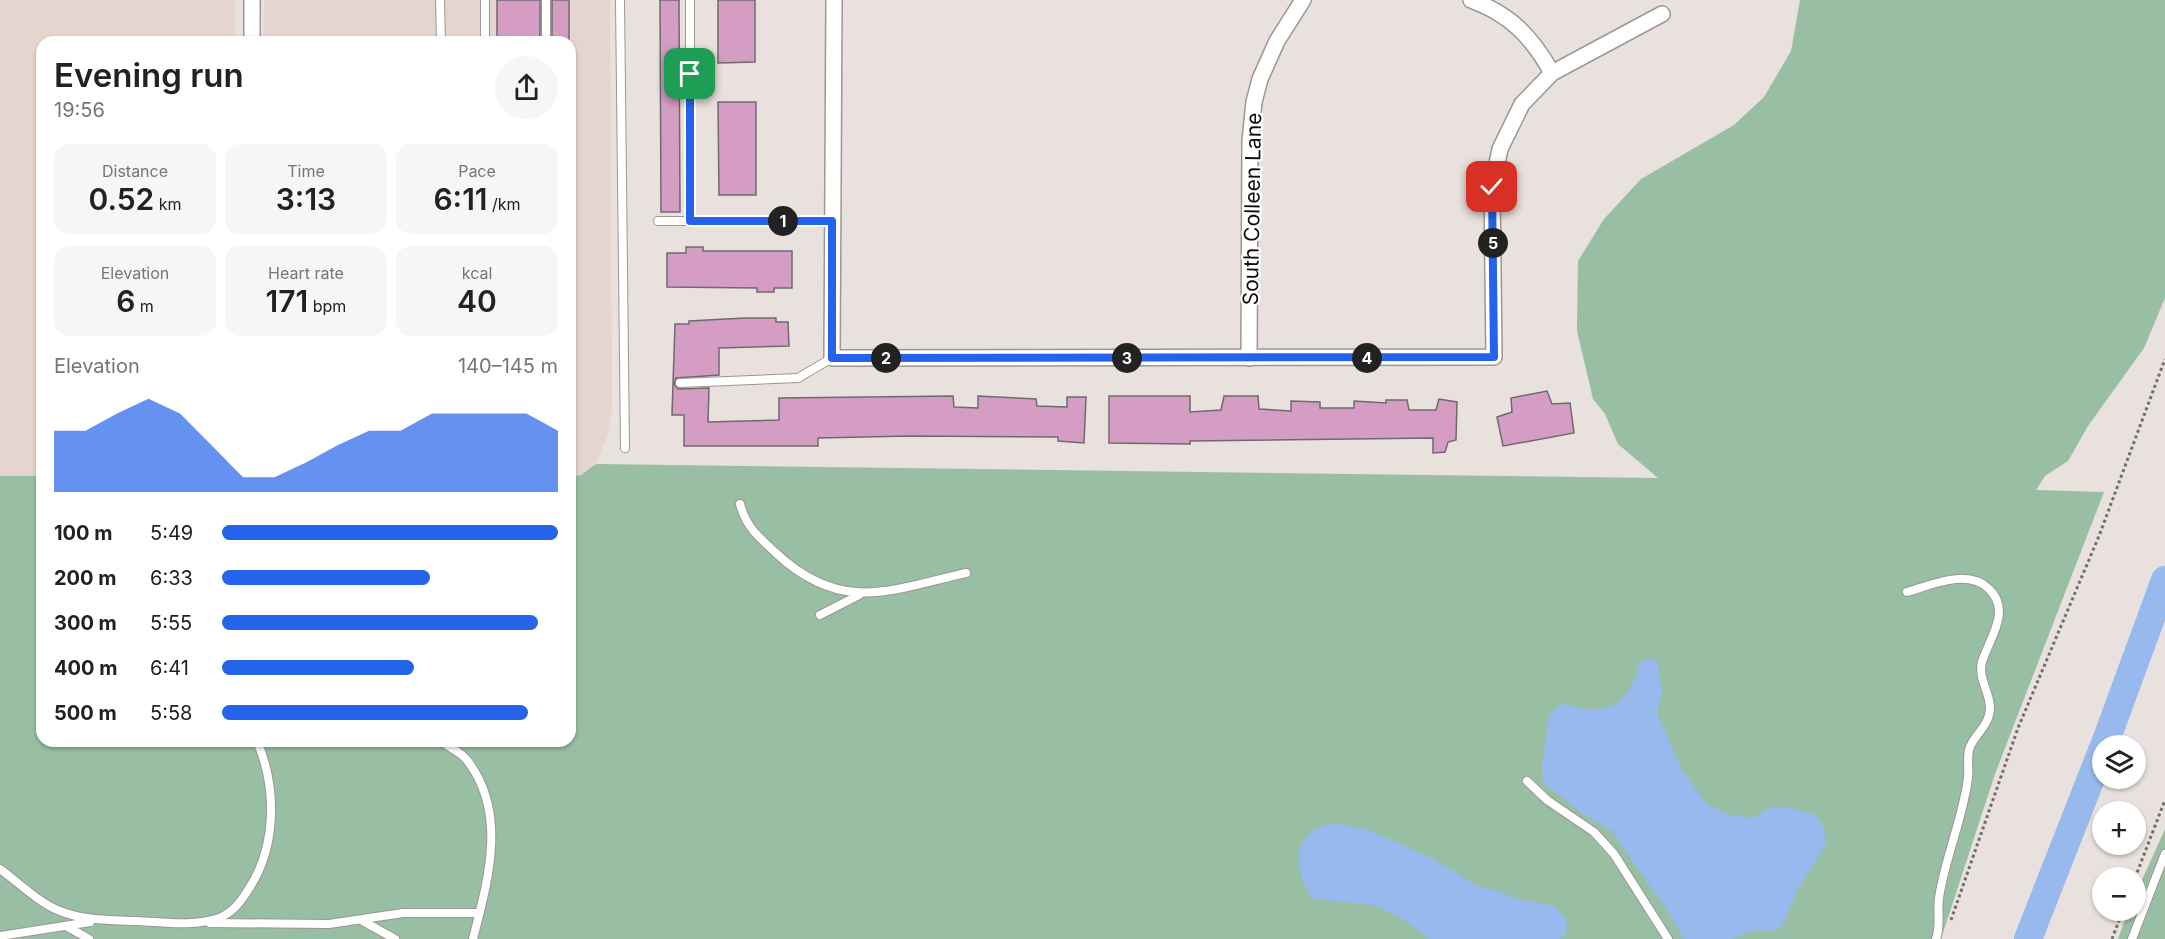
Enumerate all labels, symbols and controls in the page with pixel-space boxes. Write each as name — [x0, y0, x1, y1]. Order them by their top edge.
pin — [664, 48, 715, 99]
text: Evening run — [54, 55, 244, 95]
button: share — [495, 56, 558, 119]
icon: arrive — [673, 57, 706, 90]
text: 19:56 — [54, 98, 105, 122]
street label: South Colleen Lane — [1238, 112, 1266, 306]
text: Distance — [102, 161, 168, 181]
text: Time — [287, 161, 325, 181]
text: Pace — [458, 161, 496, 181]
pin — [1466, 161, 1517, 212]
icon: check — [1475, 170, 1508, 203]
text: 0.52 — [88, 181, 154, 217]
text: 3:13 — [276, 181, 336, 217]
text: 6:11 — [433, 181, 488, 217]
text: km — [154, 194, 182, 214]
text: /km — [488, 194, 521, 214]
pin: 1 — [768, 206, 798, 236]
text: 1 — [780, 211, 786, 231]
pin: 5 — [1478, 228, 1508, 258]
text: 5 — [1488, 233, 1498, 253]
text: Elevation — [101, 263, 169, 283]
text: Heart rate — [268, 263, 344, 283]
text: kcal — [462, 263, 492, 283]
text: 6 — [116, 283, 135, 319]
text: 171 — [266, 283, 308, 319]
text: 40 — [457, 283, 497, 319]
text: m — [135, 296, 154, 316]
text: bpm — [308, 296, 346, 316]
pin: 2 — [871, 343, 901, 373]
pin: 3 — [1112, 343, 1142, 373]
pin: 4 — [1352, 343, 1382, 373]
text: 2 — [881, 348, 891, 368]
text: 3 — [1122, 348, 1132, 368]
text: 4 — [1362, 348, 1372, 368]
text: Elevation — [54, 354, 140, 378]
text: 140–145 m — [458, 354, 558, 378]
text: 100 m — [54, 521, 113, 545]
text: 5:49 — [150, 521, 193, 545]
text: 200 m — [54, 566, 117, 590]
text: 6:33 — [150, 566, 193, 590]
text: 300 m — [54, 611, 117, 635]
text: 5:55 — [150, 611, 192, 635]
text: 400 m — [54, 656, 118, 680]
text: 6:41 — [150, 656, 189, 680]
text: 500 m — [54, 701, 117, 725]
text: 5:58 — [150, 701, 192, 725]
map controls — [2092, 735, 2146, 921]
button: layers — [2092, 735, 2146, 789]
button: + — [2092, 801, 2146, 855]
button: − — [2092, 867, 2146, 921]

